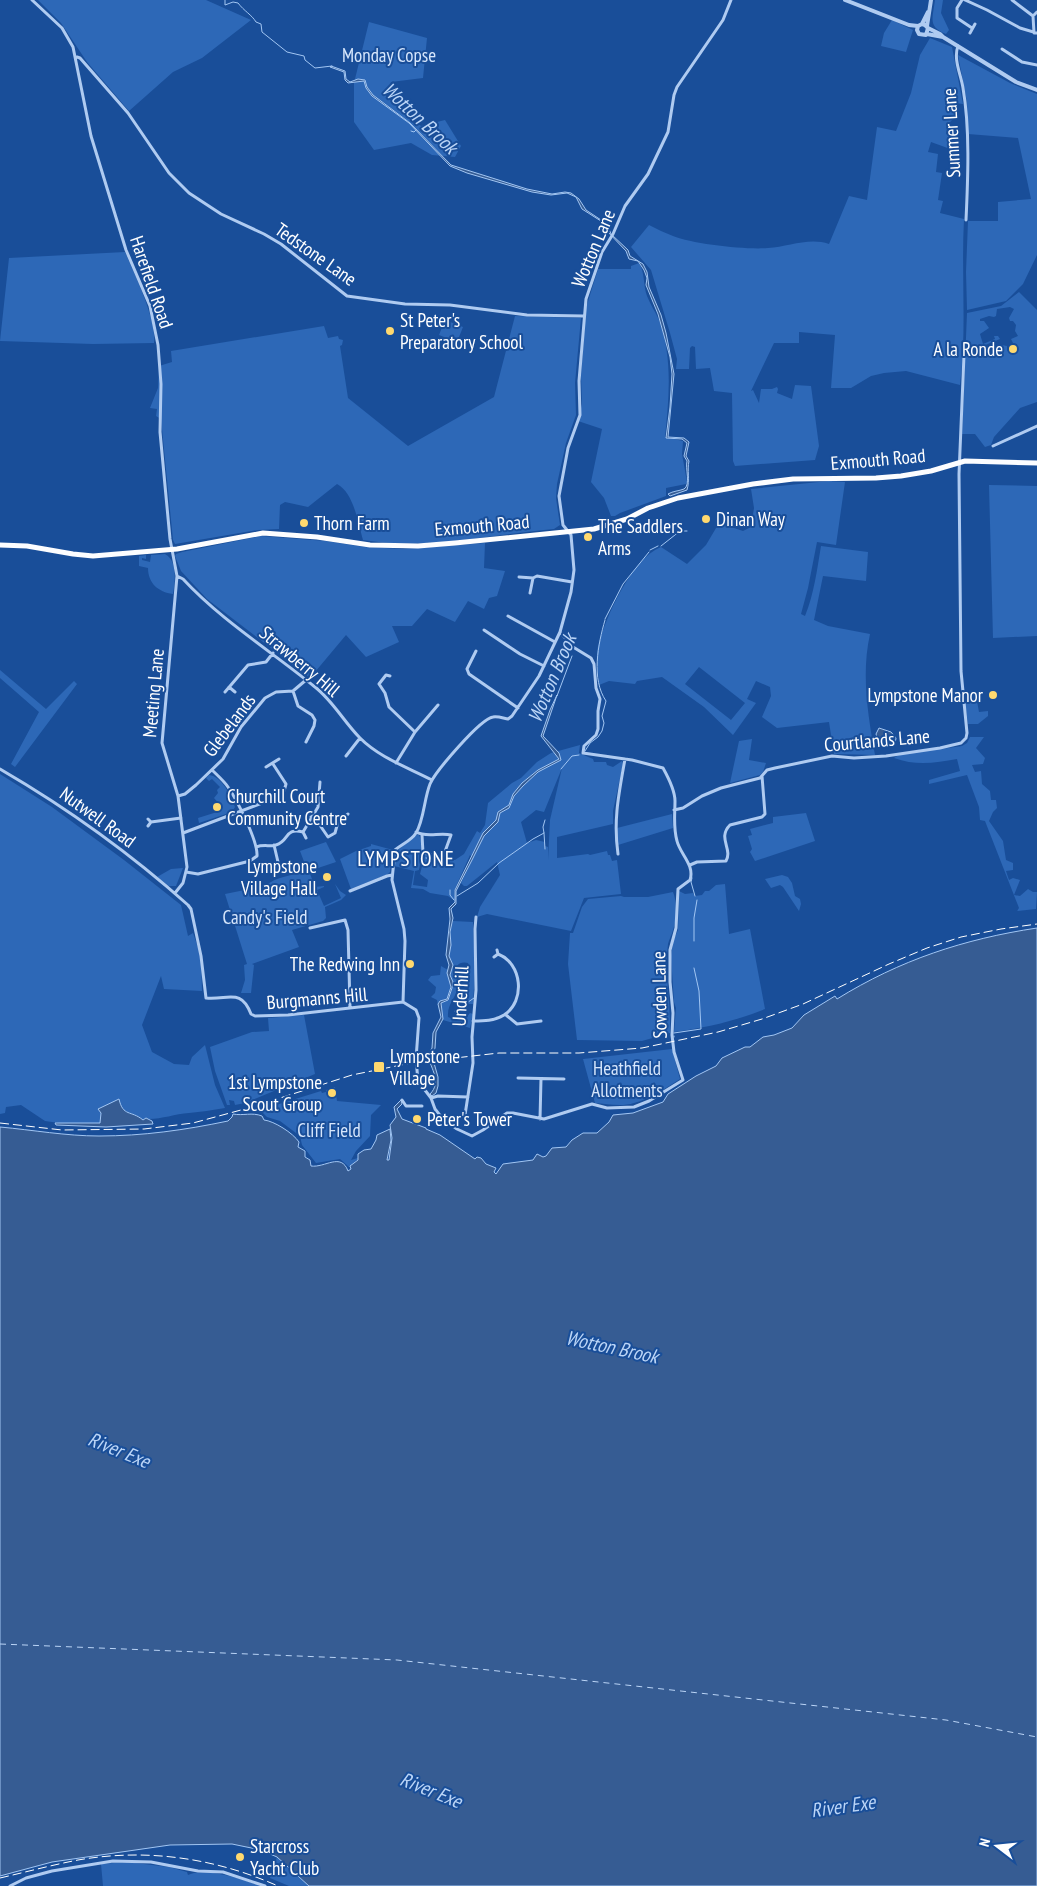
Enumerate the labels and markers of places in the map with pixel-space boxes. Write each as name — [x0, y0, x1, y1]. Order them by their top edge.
place label: St Peter's Preparatory School — [400, 308, 524, 354]
marker: St Peter's Preparatory School — [384, 325, 396, 337]
place label: A la Ronde — [934, 337, 1003, 361]
marker: A la Ronde — [1007, 343, 1019, 355]
place label: Dinan Way — [716, 507, 786, 531]
place label: Thorn Farm — [314, 511, 390, 535]
marker: Dinan Way — [700, 513, 712, 525]
place label: The Saddlers Arms — [598, 514, 683, 560]
marker: Thorn Farm — [298, 517, 310, 529]
marker: The Saddlers Arms — [582, 531, 594, 543]
place label: Lympstone Manor — [867, 683, 984, 707]
marker: Lympstone Manor — [987, 689, 999, 701]
place label: Churchill Court Community Centre — [227, 784, 347, 830]
marker: Churchill Court Community Centre — [211, 801, 223, 813]
place label: Lympstone Village Hall — [240, 854, 318, 900]
marker: Lympstone Village Hall — [321, 871, 333, 883]
place label: The Redwing Inn — [290, 952, 400, 976]
marker: The Redwing Inn — [404, 958, 416, 970]
place label: Lympstone Village — [389, 1044, 460, 1090]
marker: Lympstone Village — [372, 1060, 386, 1074]
place label: 1st Lympstone Scout Group — [228, 1070, 322, 1116]
marker: 1st Lympstone Scout Group — [326, 1087, 338, 1099]
place label: Peter's Tower — [427, 1107, 513, 1131]
marker: Peter's Tower — [411, 1113, 423, 1125]
place label: Starcross Yacht Club — [250, 1834, 319, 1880]
marker: Starcross Yacht Club — [234, 1851, 246, 1863]

